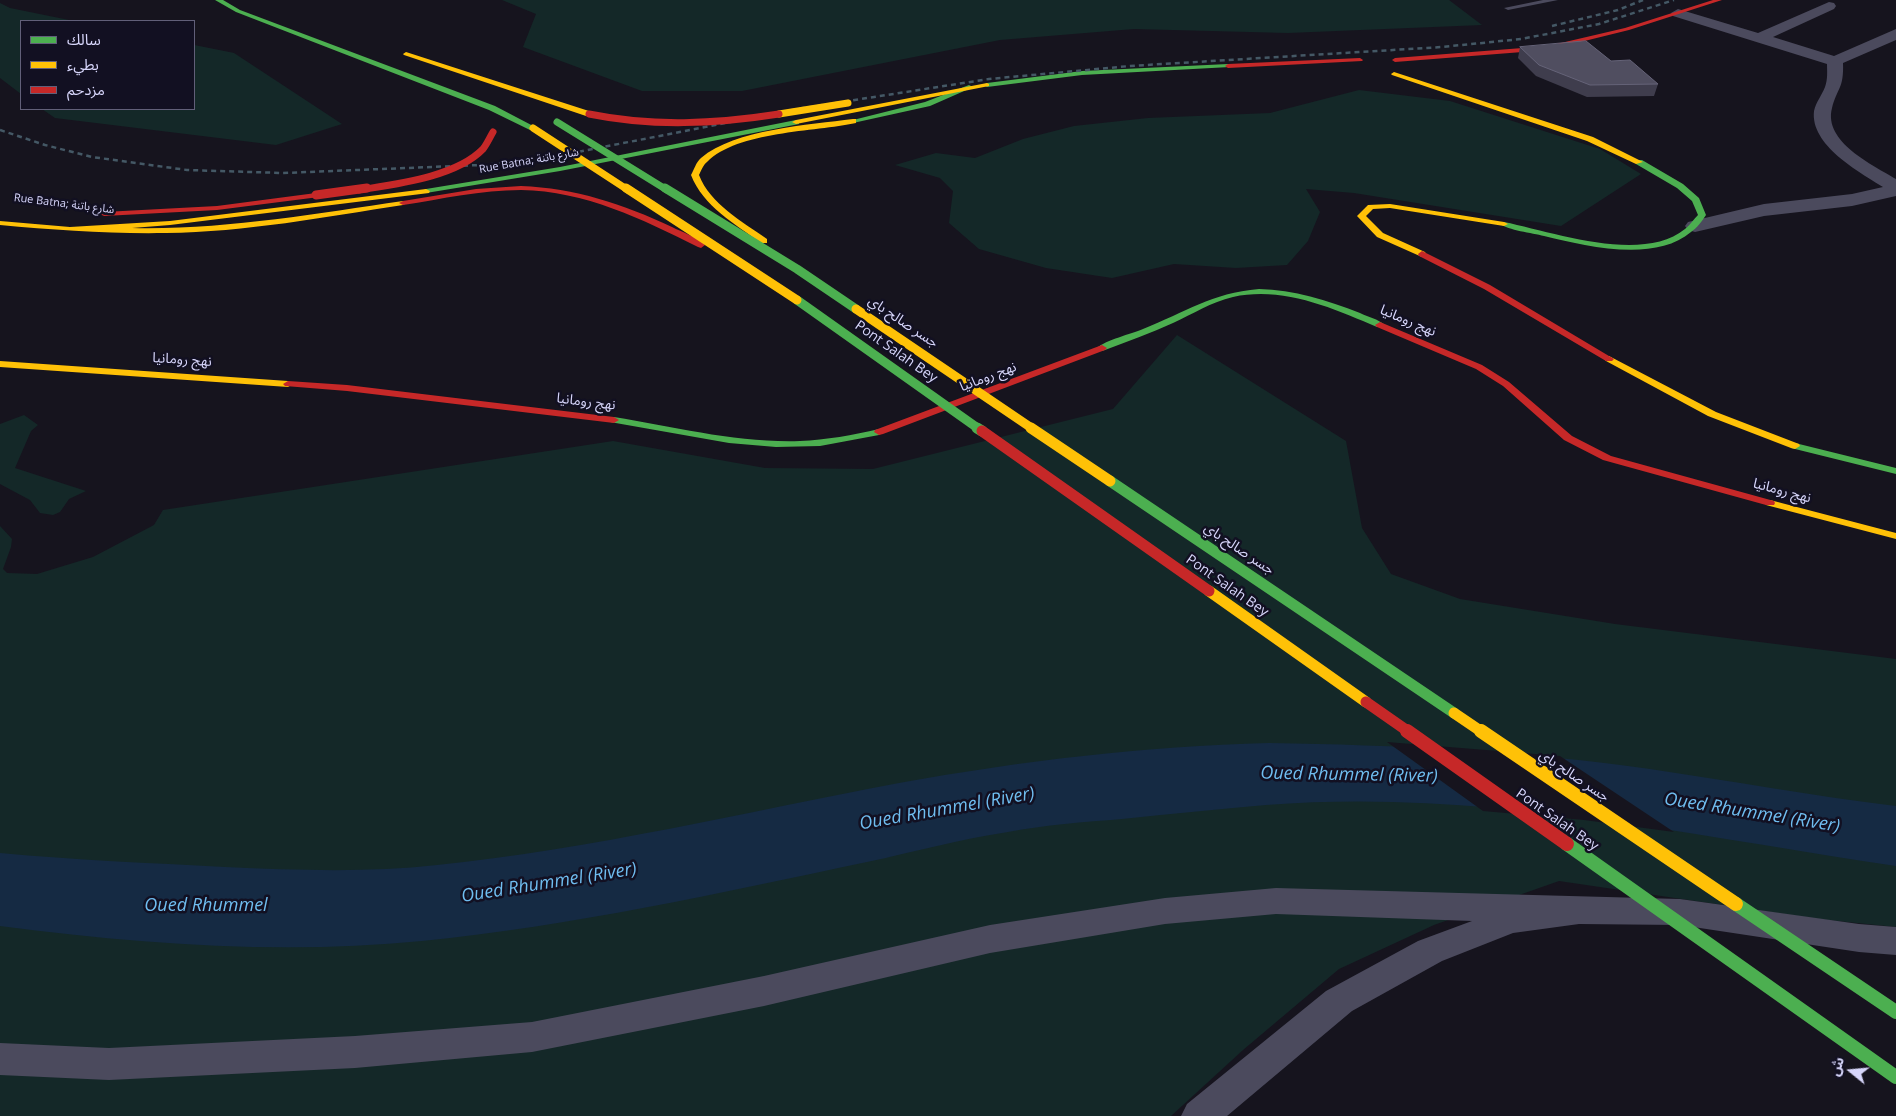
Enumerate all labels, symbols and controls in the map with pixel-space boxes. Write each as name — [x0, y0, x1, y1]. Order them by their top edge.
legend — [20, 20, 195, 110]
text: سالك — [67, 29, 101, 49]
text: بطيء — [67, 54, 99, 74]
text: مزدحم — [67, 79, 105, 99]
street label: Rue Batna; شارع باتنة — [478, 146, 580, 176]
street label: Rue Batna; شارع باتنة — [13, 191, 115, 217]
street label: جسر صالح باي — [865, 292, 941, 352]
street label: نهج رومانيا — [1377, 302, 1439, 340]
street label: Pont Salah Bey — [851, 317, 941, 387]
street label: نهج رومانيا — [152, 350, 212, 370]
street label: نهج رومانيا — [957, 359, 1019, 395]
street label: نهج رومانيا — [555, 390, 617, 414]
street label: نهج رومانيا — [1751, 475, 1813, 507]
street label: جسر صالح باي — [1201, 519, 1277, 579]
street label: Pont Salah Bey — [1182, 551, 1272, 621]
street label: جسر صالح باي — [1536, 746, 1612, 806]
water label: Oued Rhummel (River) — [1260, 763, 1438, 787]
water label: Oued Rhummel (River) — [858, 783, 1036, 835]
street label: Pont Salah Bey — [1512, 785, 1602, 855]
water label: Oued Rhummel (River) — [1663, 788, 1841, 838]
water label: Oued Rhummel (River) — [460, 858, 638, 908]
water label: Oued Rhummel — [144, 895, 268, 917]
north arrow — [1826, 1046, 1876, 1096]
text: ش — [1824, 1055, 1848, 1078]

